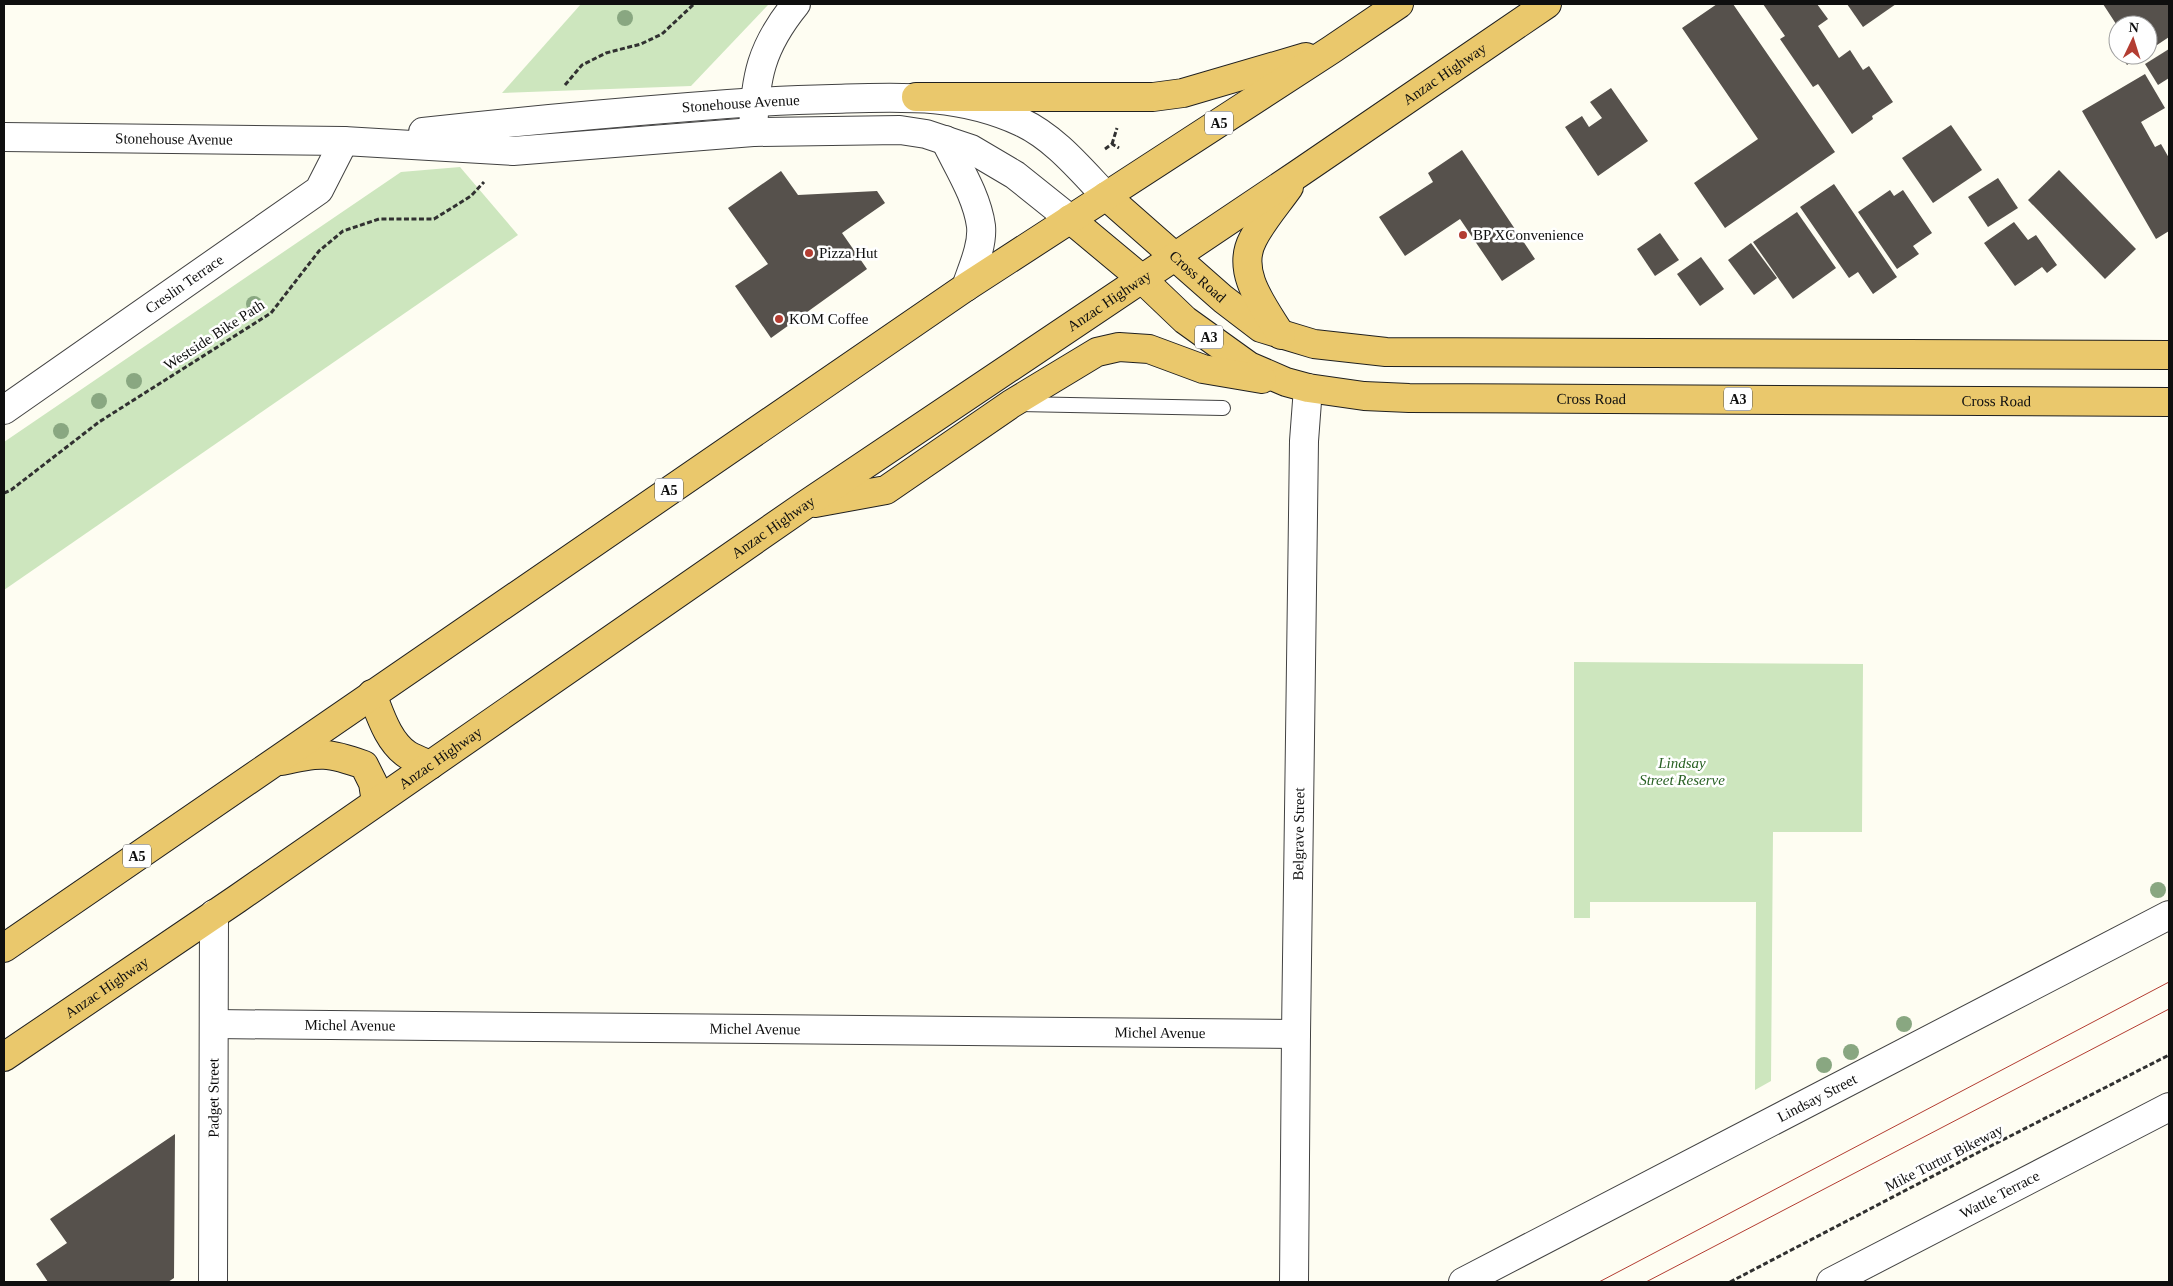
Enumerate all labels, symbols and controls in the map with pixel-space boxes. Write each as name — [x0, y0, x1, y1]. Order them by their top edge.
north arrow — [2108, 15, 2158, 65]
text: N — [2128, 20, 2139, 35]
street label: Anzac Highway — [1400, 40, 1490, 108]
street label: Stonehouse Avenue — [681, 92, 800, 116]
road number: A5 — [1205, 112, 1233, 134]
street label: Stonehouse Avenue — [115, 130, 233, 148]
place label: BP XConvenience — [1473, 227, 1584, 243]
marker: BP XConvenience — [1457, 229, 1469, 241]
place label: Pizza Hut — [819, 245, 879, 261]
marker: Pizza Hut — [803, 247, 815, 259]
street label: Cross Road — [1166, 248, 1229, 306]
street label: Creslin Terrace — [142, 251, 227, 317]
street label: Anzac Highway — [1064, 267, 1154, 335]
street label: Westside Bike Path — [161, 296, 268, 373]
place label: KOM Coffee — [789, 311, 869, 327]
marker: KOM Coffee — [773, 313, 785, 325]
road number: A3 — [1195, 326, 1223, 348]
road number: A3 — [1724, 388, 1752, 410]
street label: Cross Road — [1556, 391, 1627, 407]
street label: Cross Road — [1961, 393, 2032, 409]
road number: A5 — [655, 478, 683, 502]
street label: Anzac Highway — [729, 493, 818, 561]
street label: Anzac Highway — [396, 723, 485, 792]
park label: Lindsay Street Reserve — [1639, 755, 1725, 788]
street label: Belgrave Street — [1290, 787, 1307, 881]
road number: A5 — [123, 844, 151, 868]
street label: Anzac Highway — [62, 953, 152, 1021]
street label: Michel Avenue — [304, 1017, 396, 1034]
street label: Michel Avenue — [709, 1021, 801, 1037]
street label: Michel Avenue — [1114, 1024, 1206, 1041]
street label: Padget Street — [205, 1057, 222, 1138]
street label: Lindsay Street — [1775, 1070, 1860, 1125]
street label: Mike Turtur Bikeway — [1882, 1121, 2006, 1195]
street label: Wattle Terrace — [1957, 1167, 2042, 1222]

